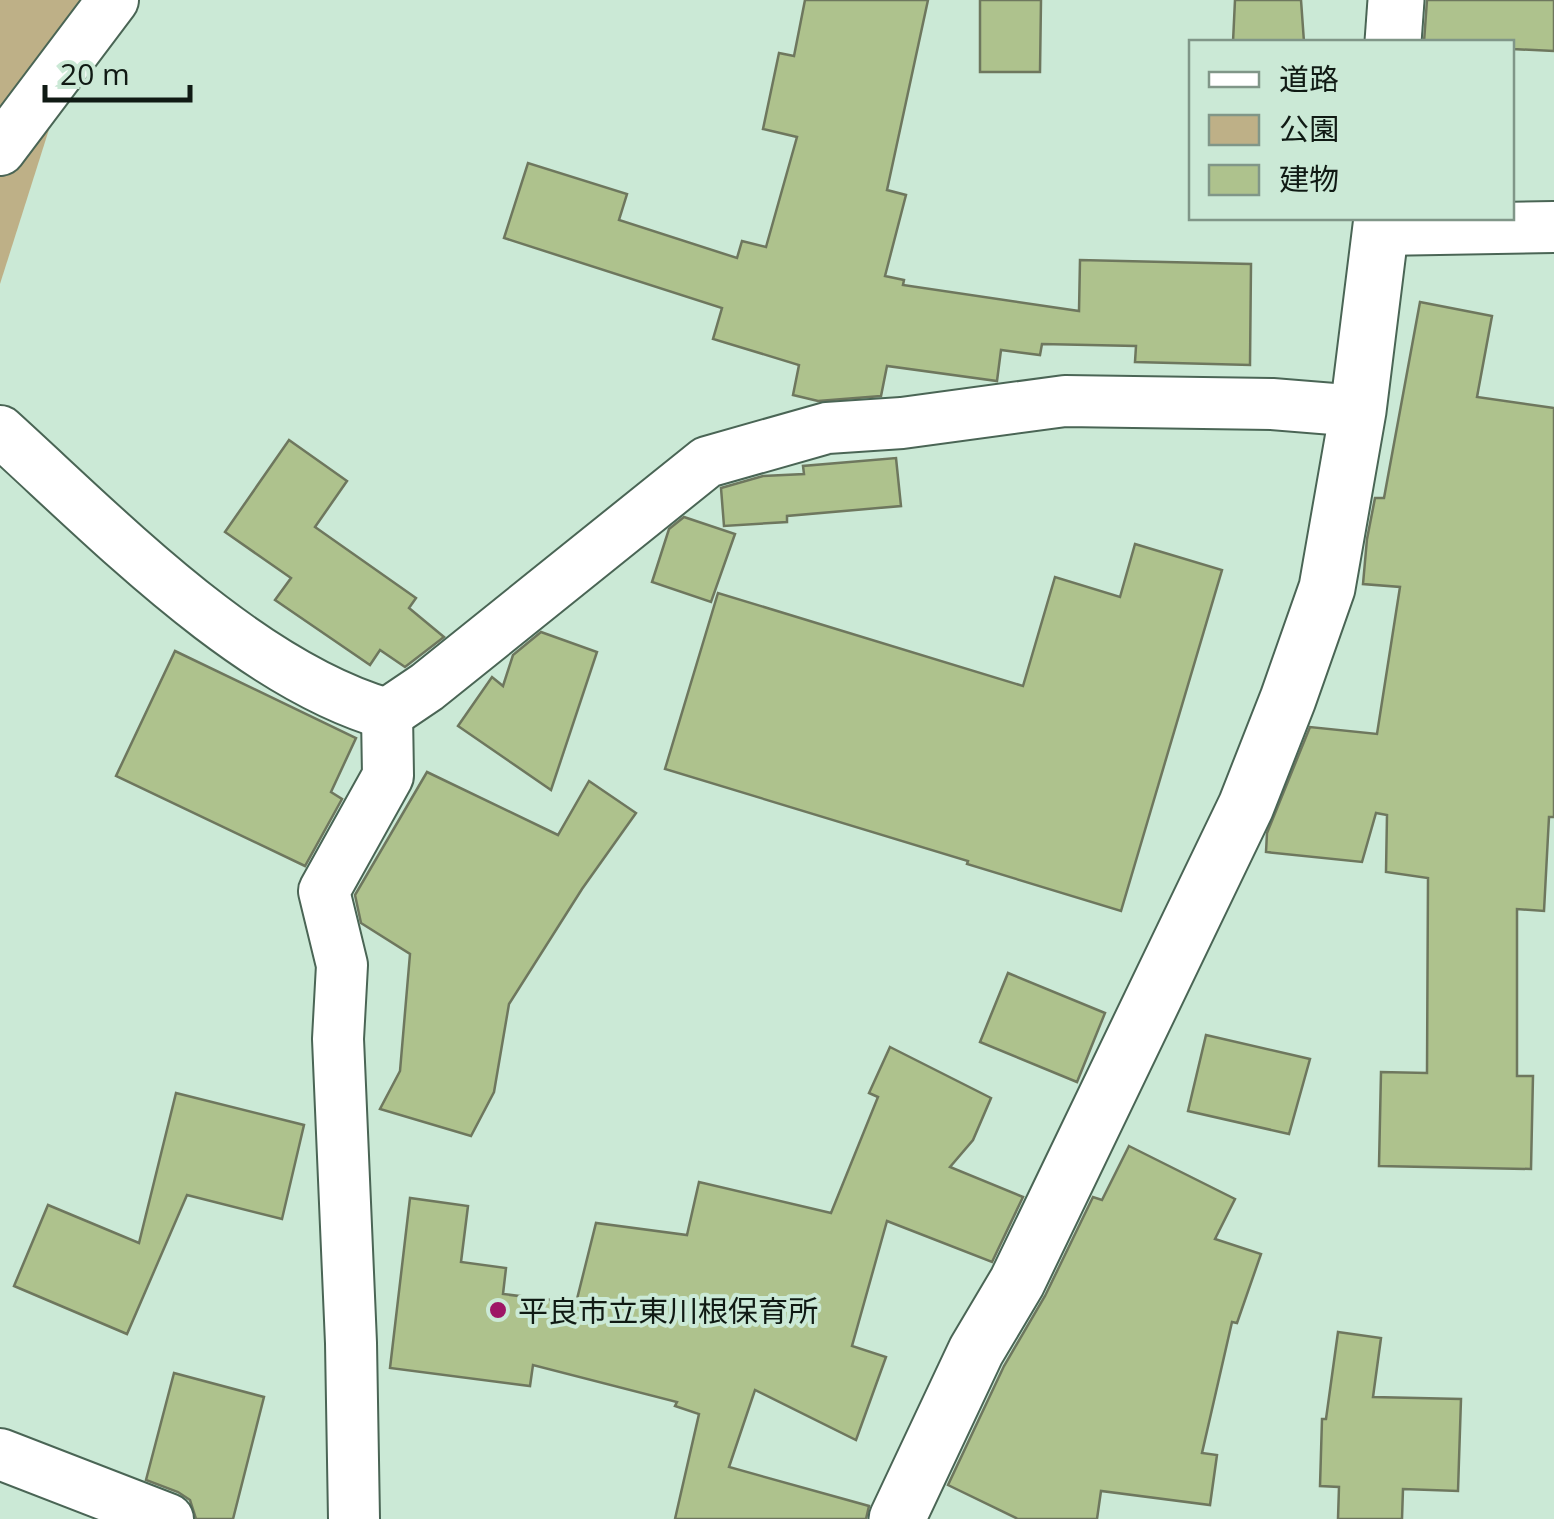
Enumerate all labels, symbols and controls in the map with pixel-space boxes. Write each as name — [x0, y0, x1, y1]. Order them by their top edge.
scale bar — [45, 40, 190, 102]
legend — [1189, 40, 1514, 220]
text: 20 m — [60, 53, 130, 94]
text: 道路 — [1279, 58, 1339, 99]
text: 公園 — [1279, 108, 1339, 149]
text: 建物 — [1279, 158, 1339, 199]
place label: 平良市立東川根保育所 — [518, 1290, 818, 1331]
marker: 平良市立東川根保育所 — [487, 1299, 509, 1321]

